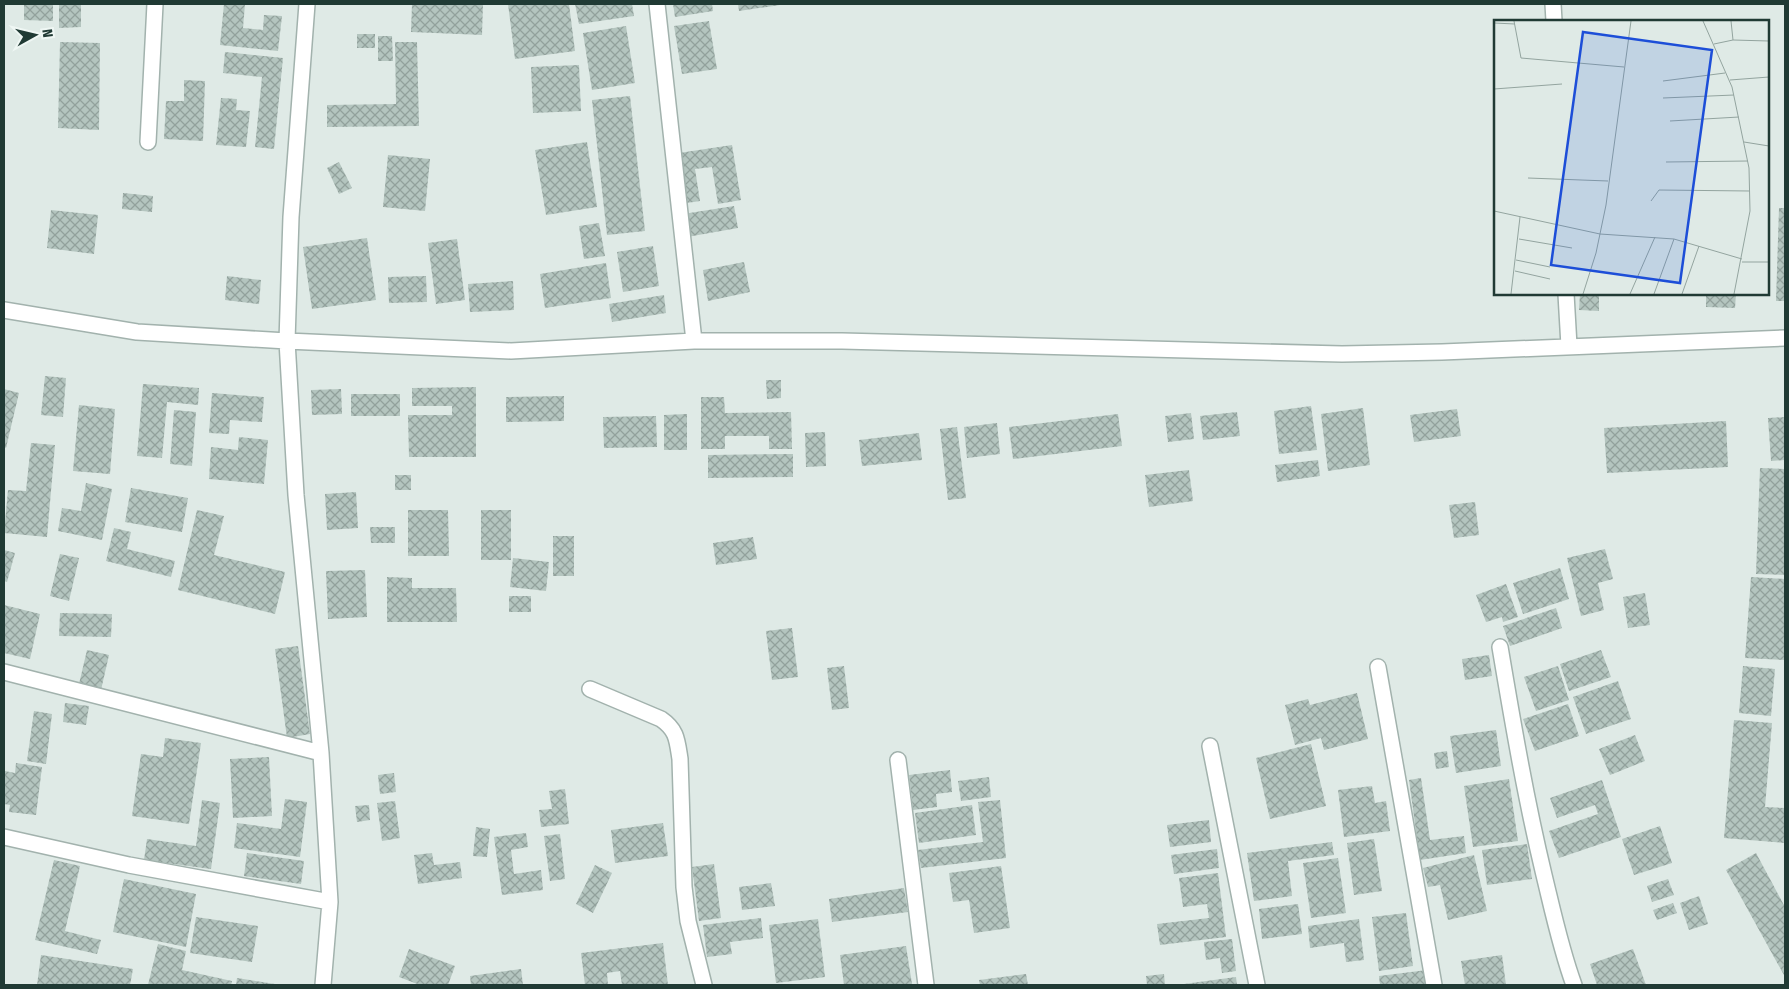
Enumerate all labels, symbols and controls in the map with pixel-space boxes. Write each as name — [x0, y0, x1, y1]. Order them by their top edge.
north arrow — [10, 10, 60, 60]
inset map — [1494, 20, 1769, 295]
text: N — [38, 28, 56, 39]

